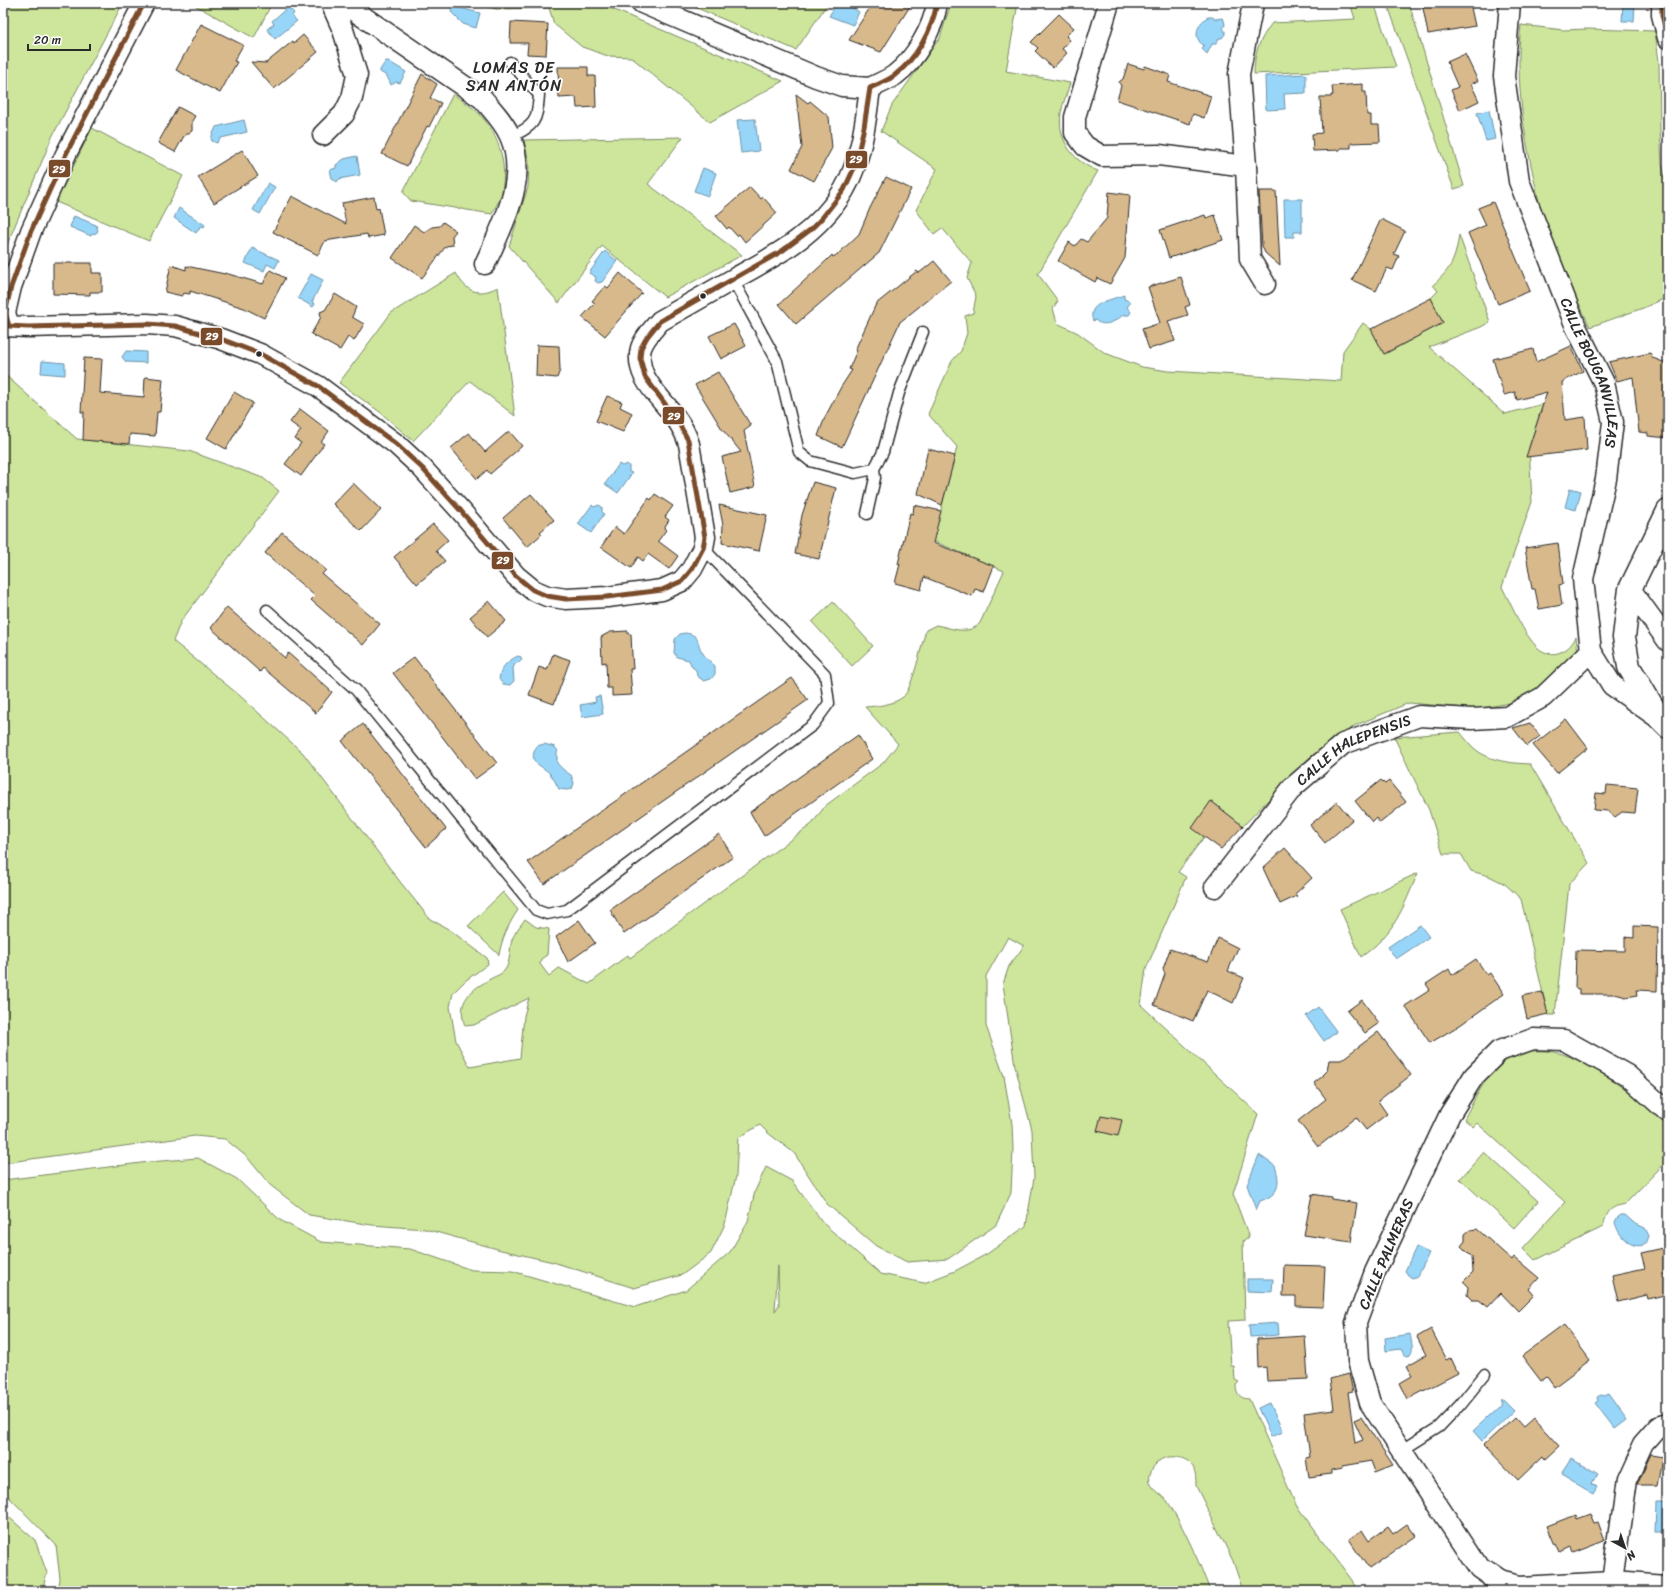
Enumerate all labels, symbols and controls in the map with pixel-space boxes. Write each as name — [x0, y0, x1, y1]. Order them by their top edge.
scale bar — [28, 26, 90, 52]
text: 20 m — [34, 29, 61, 51]
district label: LOMAS DE SAN ANTÓN — [466, 53, 562, 100]
line badge: 29 — [845, 150, 868, 169]
text: 29 — [848, 150, 863, 169]
line badge: 29 — [48, 159, 71, 178]
text: 29 — [51, 160, 66, 179]
unlabelled marker — [698, 291, 708, 301]
street label: CALLE BOUGANVILLEAS — [1553, 294, 1626, 450]
line badge: 29 — [200, 327, 223, 346]
text: 29 — [204, 327, 219, 346]
unlabelled marker — [254, 349, 264, 359]
line badge: 29 — [662, 406, 685, 425]
text: 29 — [666, 407, 681, 426]
line badge: 29 — [491, 551, 514, 570]
text: 29 — [495, 551, 510, 570]
street label: CALLE HALEPENSIS — [1290, 707, 1415, 792]
street label: CALLE PALMERAS — [1351, 1194, 1421, 1314]
north arrow — [1605, 1528, 1645, 1568]
text: N — [1622, 1545, 1641, 1565]

